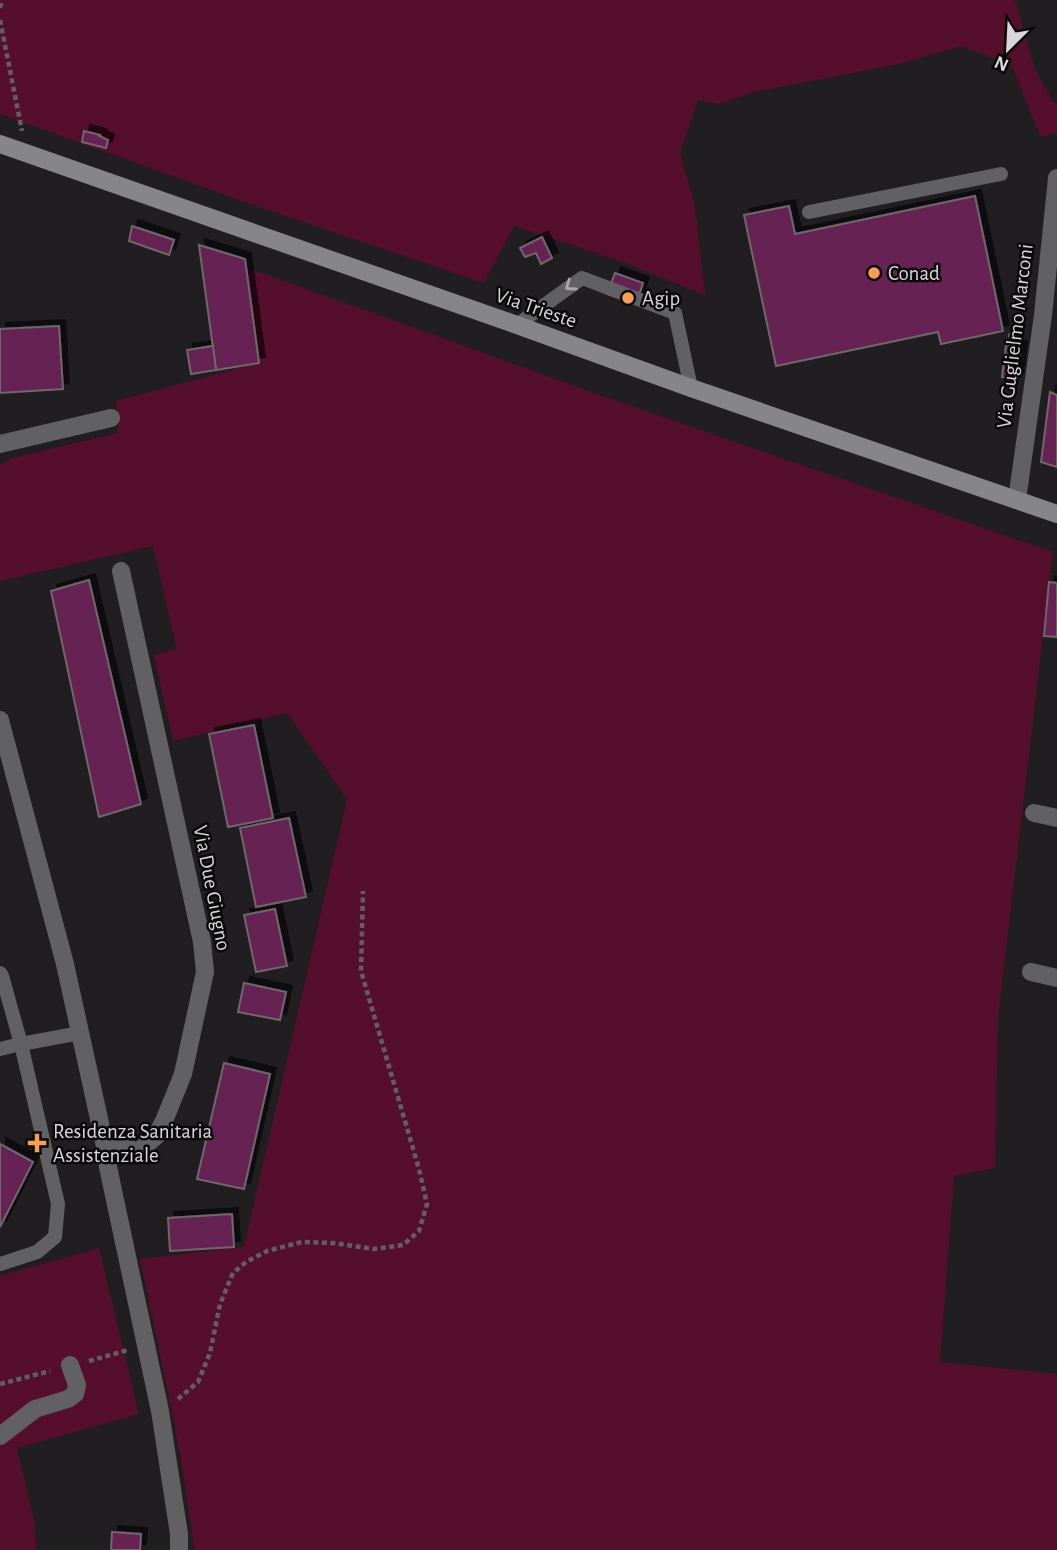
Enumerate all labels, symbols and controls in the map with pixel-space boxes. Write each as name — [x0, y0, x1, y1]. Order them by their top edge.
north arrow — [973, 14, 1043, 84]
text: N — [992, 52, 1012, 75]
street label: Via Guglielmo Marconi — [993, 243, 1037, 429]
place label: Conad — [888, 263, 940, 284]
marker: Conad — [866, 265, 882, 281]
one-way arrow — [565, 278, 578, 290]
street label: Via Trieste — [493, 284, 579, 332]
place label: Agip — [642, 288, 680, 309]
marker: Agip — [620, 290, 636, 306]
street label: Via Due Giugno — [190, 824, 234, 952]
place label: Residenza Sanitaria Assistenziale — [53, 1121, 213, 1166]
marker: Residenza Sanitaria Assistenziale — [27, 1133, 47, 1153]

